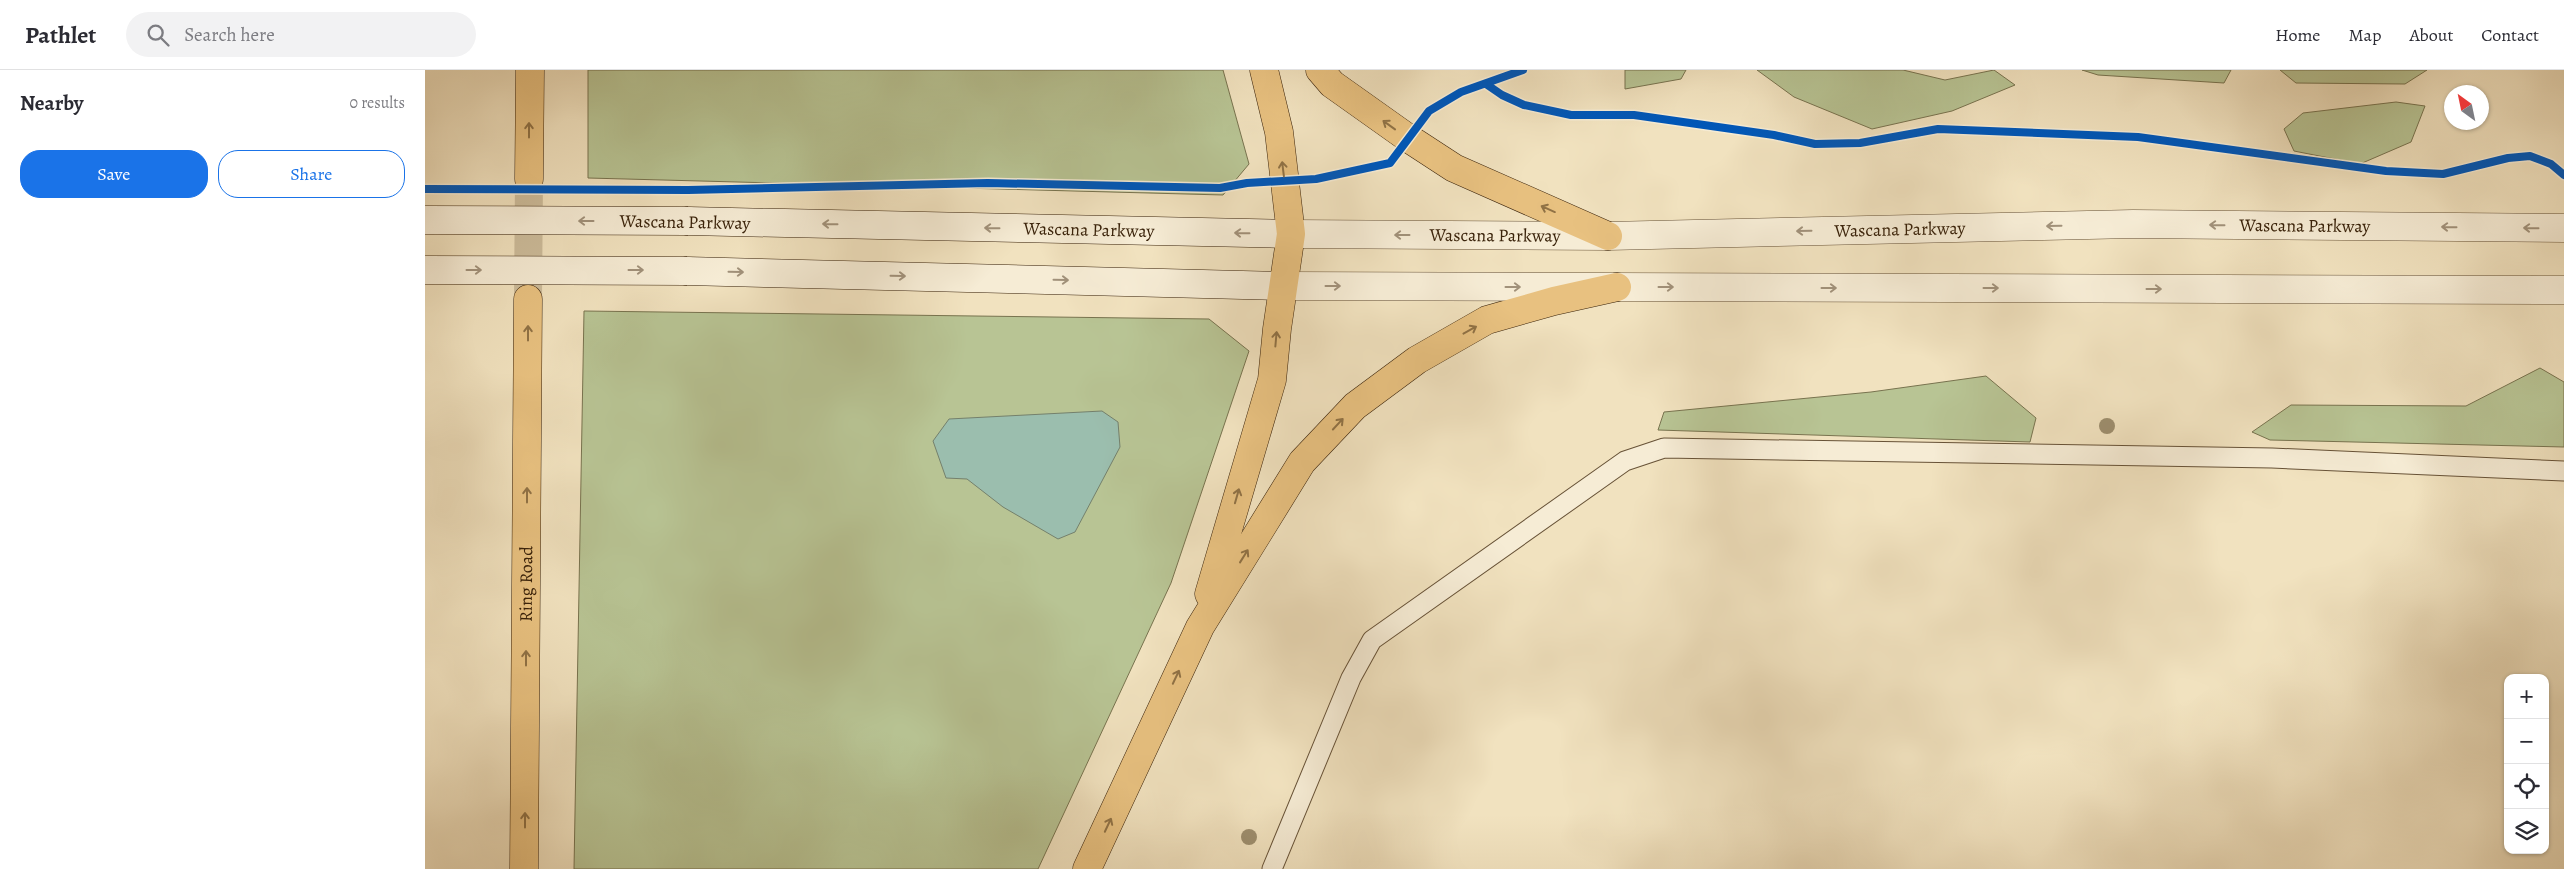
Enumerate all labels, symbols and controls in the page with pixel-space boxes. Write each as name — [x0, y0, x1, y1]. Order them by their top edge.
search box — [126, 12, 476, 57]
text: Pathlet — [25, 19, 96, 51]
icon: search — [144, 21, 172, 49]
text: Search here — [184, 22, 275, 48]
text: Home — [2275, 23, 2320, 47]
text: Map — [2348, 23, 2381, 47]
text: About — [2409, 23, 2453, 47]
text: Contact — [2481, 23, 2539, 47]
north arrow — [2444, 85, 2489, 130]
text: Nearby — [20, 89, 83, 117]
text: 0 results — [349, 92, 405, 114]
one-way arrow — [1382, 120, 1396, 130]
one-way arrow — [524, 123, 534, 139]
button: Save — [20, 150, 208, 198]
button: Share — [218, 150, 405, 198]
one-way arrow — [1278, 161, 1288, 177]
one-way arrow — [1541, 204, 1556, 214]
street label: Wascana Parkway — [618, 209, 752, 235]
street label: Wascana Parkway — [2238, 213, 2371, 238]
one-way arrow — [579, 216, 595, 226]
street label: Wascana Parkway — [1022, 216, 1156, 243]
street label: Wascana Parkway — [1833, 216, 1967, 243]
one-way arrow — [822, 220, 838, 229]
one-way arrow — [2209, 220, 2225, 230]
one-way arrow — [2046, 221, 2062, 231]
one-way arrow — [2441, 222, 2458, 232]
one-way arrow — [985, 223, 1001, 233]
street label: Wascana Parkway — [1428, 223, 1562, 248]
one-way arrow — [2523, 223, 2540, 233]
one-way arrow — [1797, 227, 1813, 236]
one-way arrow — [1235, 228, 1251, 238]
one-way arrow — [1394, 230, 1410, 240]
one-way arrow — [465, 265, 481, 275]
one-way arrow — [628, 265, 644, 275]
one-way arrow — [728, 267, 744, 277]
one-way arrow — [890, 271, 906, 281]
one-way arrow — [1052, 275, 1069, 285]
one-way arrow — [1325, 281, 1341, 291]
one-way arrow — [1505, 282, 1521, 292]
one-way arrow — [1658, 282, 1674, 292]
one-way arrow — [1820, 283, 1836, 293]
one-way arrow — [1983, 284, 1999, 293]
one-way arrow — [2145, 284, 2161, 294]
one-way arrow — [523, 325, 533, 342]
one-way arrow — [1462, 325, 1476, 335]
one-way arrow — [1271, 331, 1281, 347]
one-way arrow — [1332, 417, 1344, 430]
one-way arrow — [522, 488, 532, 504]
one-way arrow — [1233, 488, 1243, 504]
street label: Ring Road — [514, 546, 538, 622]
one-way arrow — [1239, 549, 1249, 563]
one-way arrow — [521, 650, 531, 666]
one-way arrow — [1172, 670, 1182, 685]
map controls — [2504, 674, 2549, 854]
button: + — [2504, 674, 2549, 719]
button: − — [2504, 719, 2549, 764]
button: locate — [2504, 764, 2549, 809]
button: layers — [2504, 809, 2549, 854]
one-way arrow — [520, 813, 530, 829]
one-way arrow — [1104, 818, 1113, 833]

